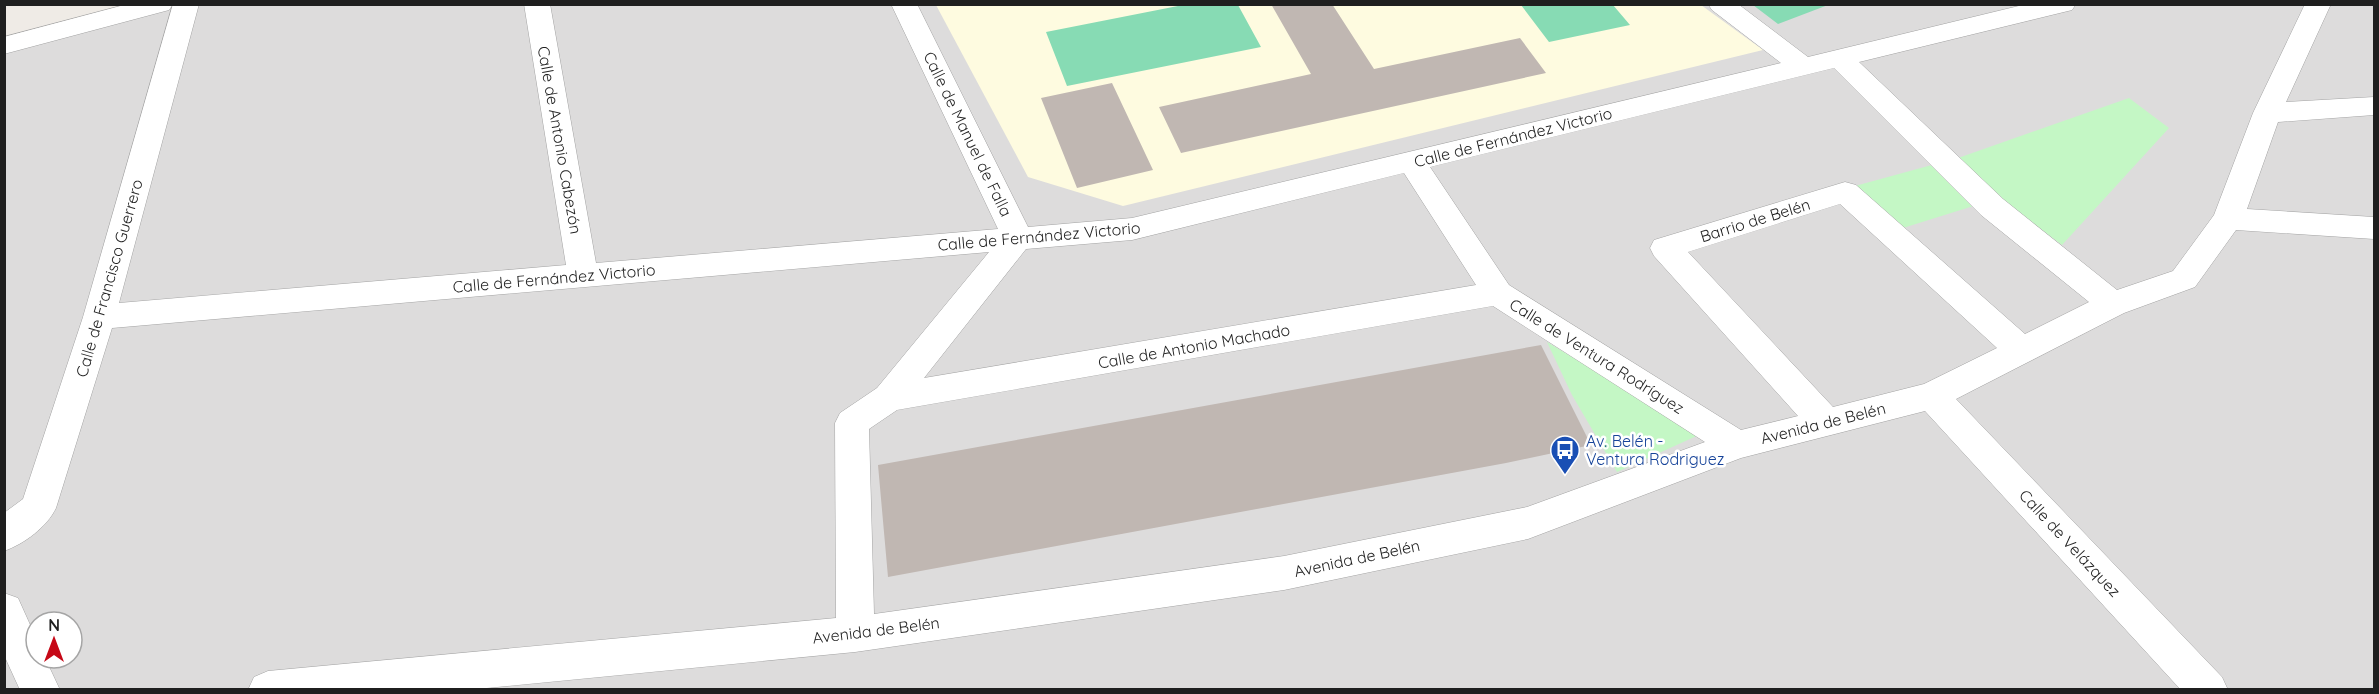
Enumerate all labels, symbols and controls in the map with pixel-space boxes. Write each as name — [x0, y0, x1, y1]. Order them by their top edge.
street label: Calle de Antonio Cabezón — [534, 44, 586, 236]
street label: Calle de Manuel de Falla — [919, 48, 1017, 220]
street label: Calle de Fernández Victorio — [1412, 103, 1614, 171]
street label: Calle de Francisco Guerrero — [71, 177, 147, 379]
street label: Barrio de Belén — [1697, 194, 1813, 246]
street label: Calle de Fernández Victorio — [937, 217, 1141, 255]
street label: Calle de Fernández Victorio — [452, 259, 656, 297]
street label: Calle de Ventura Rodríguez — [1506, 294, 1688, 418]
street label: Calle de Antonio Machado — [1096, 319, 1292, 373]
street label: Avenida de Belén — [1758, 398, 1888, 448]
place label: Av. Belén - Ventura Rodriguez — [1586, 431, 1724, 469]
bus stop icon: Av. Belén - Ventura Rodriguez — [1549, 434, 1581, 476]
street label: Calle de Velázquez — [2015, 485, 2125, 601]
street label: Avenida de Belén — [1292, 535, 1422, 581]
north arrow — [24, 610, 84, 670]
street label: Avenida de Belén — [811, 612, 941, 648]
text: N — [48, 615, 60, 635]

